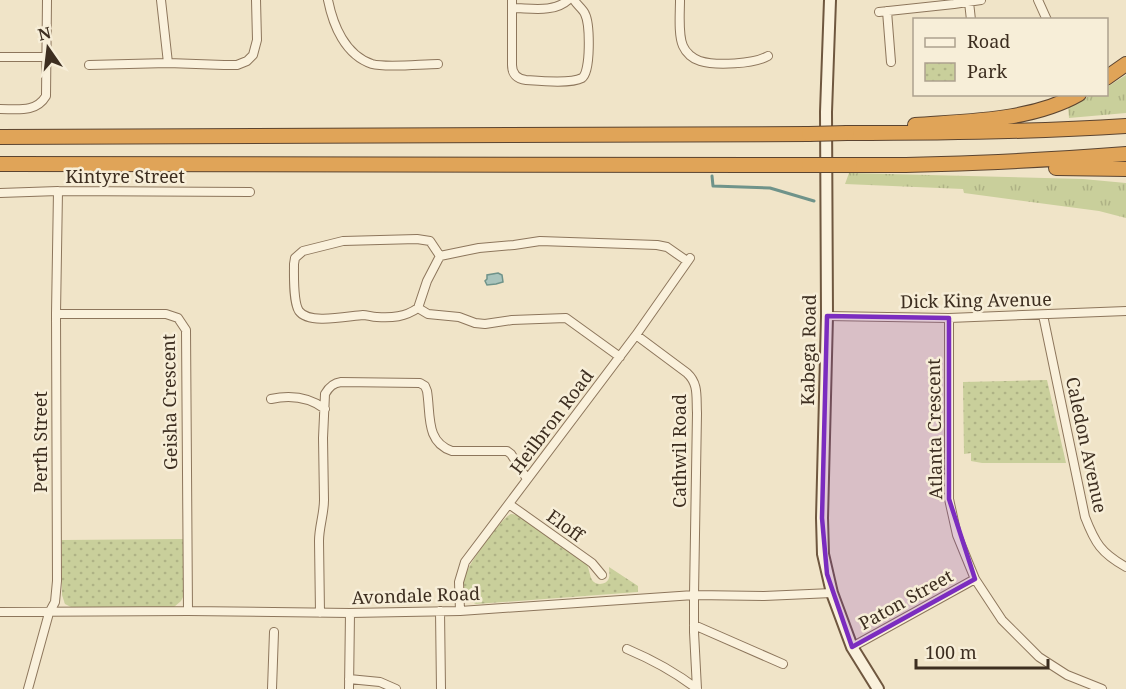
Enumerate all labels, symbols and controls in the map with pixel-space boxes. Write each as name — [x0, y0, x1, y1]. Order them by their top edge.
north arrow — [18, 18, 78, 78]
legend — [913, 18, 1108, 96]
text: N — [36, 21, 54, 46]
text: Road — [967, 29, 1010, 53]
text: Park — [967, 59, 1007, 83]
street label: Kintyre Street — [65, 164, 185, 188]
street label: Dick King Avenue — [900, 287, 1052, 313]
street label: Kabega Road — [795, 294, 821, 406]
street label: Geisha Crescent — [156, 334, 182, 470]
street label: Atlanta Crescent — [921, 358, 947, 500]
street label: Heilbron Road — [504, 364, 598, 478]
street label: Caledon Avenue — [1061, 375, 1113, 515]
street label: Perth Street — [28, 391, 52, 493]
street label: Cathwil Road — [667, 394, 691, 508]
street label: Eloff — [542, 504, 590, 547]
street label: Paton Street — [854, 563, 957, 635]
street label: Avondale Road — [351, 581, 481, 609]
scale bar — [916, 632, 1048, 670]
text: 100 m — [925, 640, 977, 664]

